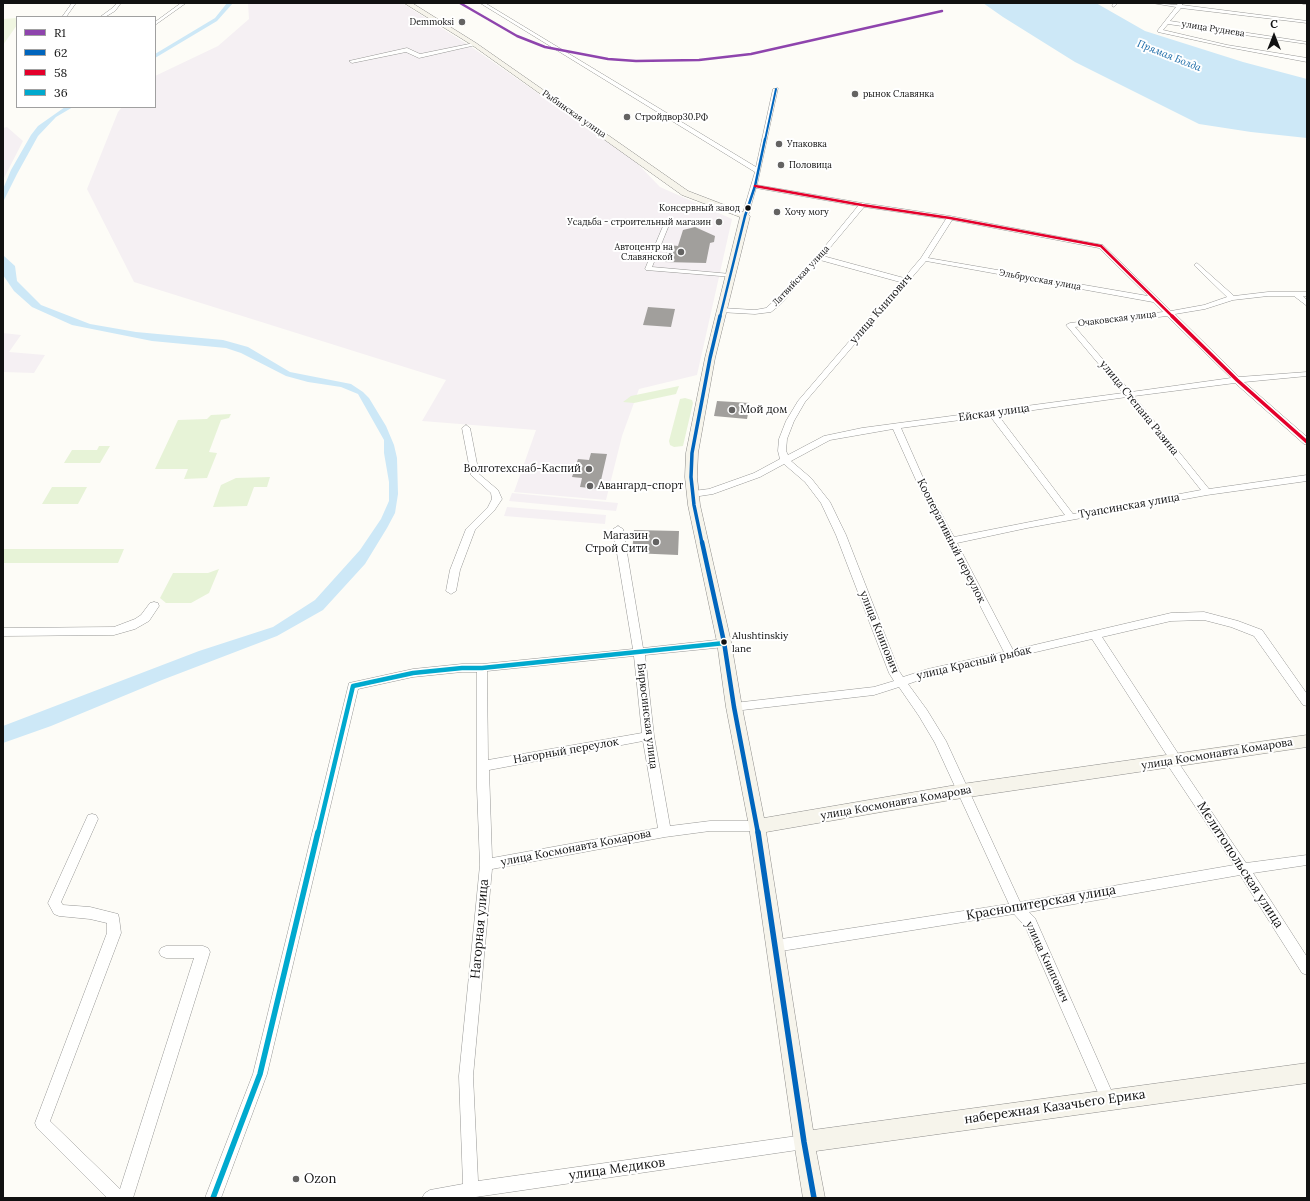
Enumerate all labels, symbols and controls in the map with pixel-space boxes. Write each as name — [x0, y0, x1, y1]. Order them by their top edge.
legend — [16, 16, 156, 108]
north arrow — [1254, 16, 1294, 56]
place label: Demmoksi — [410, 17, 454, 27]
marker: Demmoksi — [457, 17, 467, 27]
text: С — [1270, 17, 1278, 31]
street label: улица Руднева — [1181, 19, 1245, 39]
text: R1 — [54, 25, 66, 40]
water label: Прямая Болда — [1135, 38, 1203, 74]
text: 62 — [54, 45, 67, 60]
text: 58 — [54, 65, 67, 80]
text: 36 — [54, 85, 68, 100]
street label: Рыбинская улица — [540, 88, 608, 140]
marker: рынок Славянка — [850, 89, 860, 99]
place label: рынок Славянка — [863, 89, 934, 99]
marker: Стройдвор30.РФ — [622, 112, 632, 122]
place label: Стройдвор30.РФ — [635, 112, 708, 122]
marker: Упаковка — [774, 139, 784, 149]
place label: Упаковка — [787, 139, 827, 149]
marker: Половица — [776, 160, 786, 170]
place label: Половица — [789, 160, 832, 170]
place label: Консервный завод — [659, 203, 740, 213]
marker: Консервный завод — [743, 203, 753, 213]
marker: Хочу могу — [772, 207, 782, 217]
place label: Хочу могу — [785, 207, 829, 217]
place label: Усадьба - строительный магазин — [567, 217, 711, 227]
marker: Усадьба - строительный магазин — [714, 217, 724, 227]
place label: Автоцентр на Славянской — [615, 242, 673, 263]
street label: Латвийская улица — [770, 244, 832, 308]
marker: Автоцентр на Славянской — [676, 247, 686, 257]
street label: Эльбрусская улица — [998, 267, 1082, 293]
street label: улица Книпович — [847, 272, 915, 346]
street label: Очаковская улица — [1077, 309, 1157, 329]
street label: улица Степана Разина — [1097, 358, 1181, 458]
street label: Ейская улица — [958, 401, 1030, 425]
place label: Мой дом — [740, 403, 787, 417]
marker: Мой дом — [727, 405, 737, 415]
place label: Волготехснаб-Каспий — [464, 462, 581, 476]
marker: Волготехснаб-Каспий — [584, 464, 594, 474]
street label: Кооперативный переулок — [914, 477, 988, 605]
place label: Авангард-cпорт — [598, 479, 683, 493]
marker: Авангард-cпорт — [585, 481, 595, 491]
street label: Туапсинская улица — [1077, 491, 1181, 521]
place label: Магазин Строй Сити — [585, 529, 648, 555]
marker: Магазин Строй Сити — [651, 537, 661, 547]
street label: улица Книпович — [856, 589, 902, 675]
place label: Alushtinskiy lane — [732, 630, 788, 654]
marker: Alushtinskiy lane — [719, 637, 729, 647]
street label: улица Красный рыбак — [915, 643, 1033, 683]
street label: Бирюсинская улица — [634, 662, 660, 770]
street label: Нагорный переулок — [512, 735, 620, 767]
street label: улица Космонавта Комарова — [1140, 736, 1294, 772]
street label: улица Космонавта Комарова — [820, 783, 972, 823]
street label: Мелитопольская улица — [1193, 799, 1287, 931]
street label: улица Космонавта Комарова — [500, 827, 652, 869]
street label: Нагорная улица — [468, 878, 492, 980]
street label: Краснопитерская улица — [965, 882, 1117, 924]
street label: улица Книпович — [1022, 919, 1072, 1005]
street label: набережная Казачьего Ерика — [963, 1087, 1147, 1127]
street label: улица Медиков — [568, 1155, 666, 1183]
place label: Ozon — [304, 1171, 336, 1187]
marker: Ozon — [291, 1174, 301, 1184]

